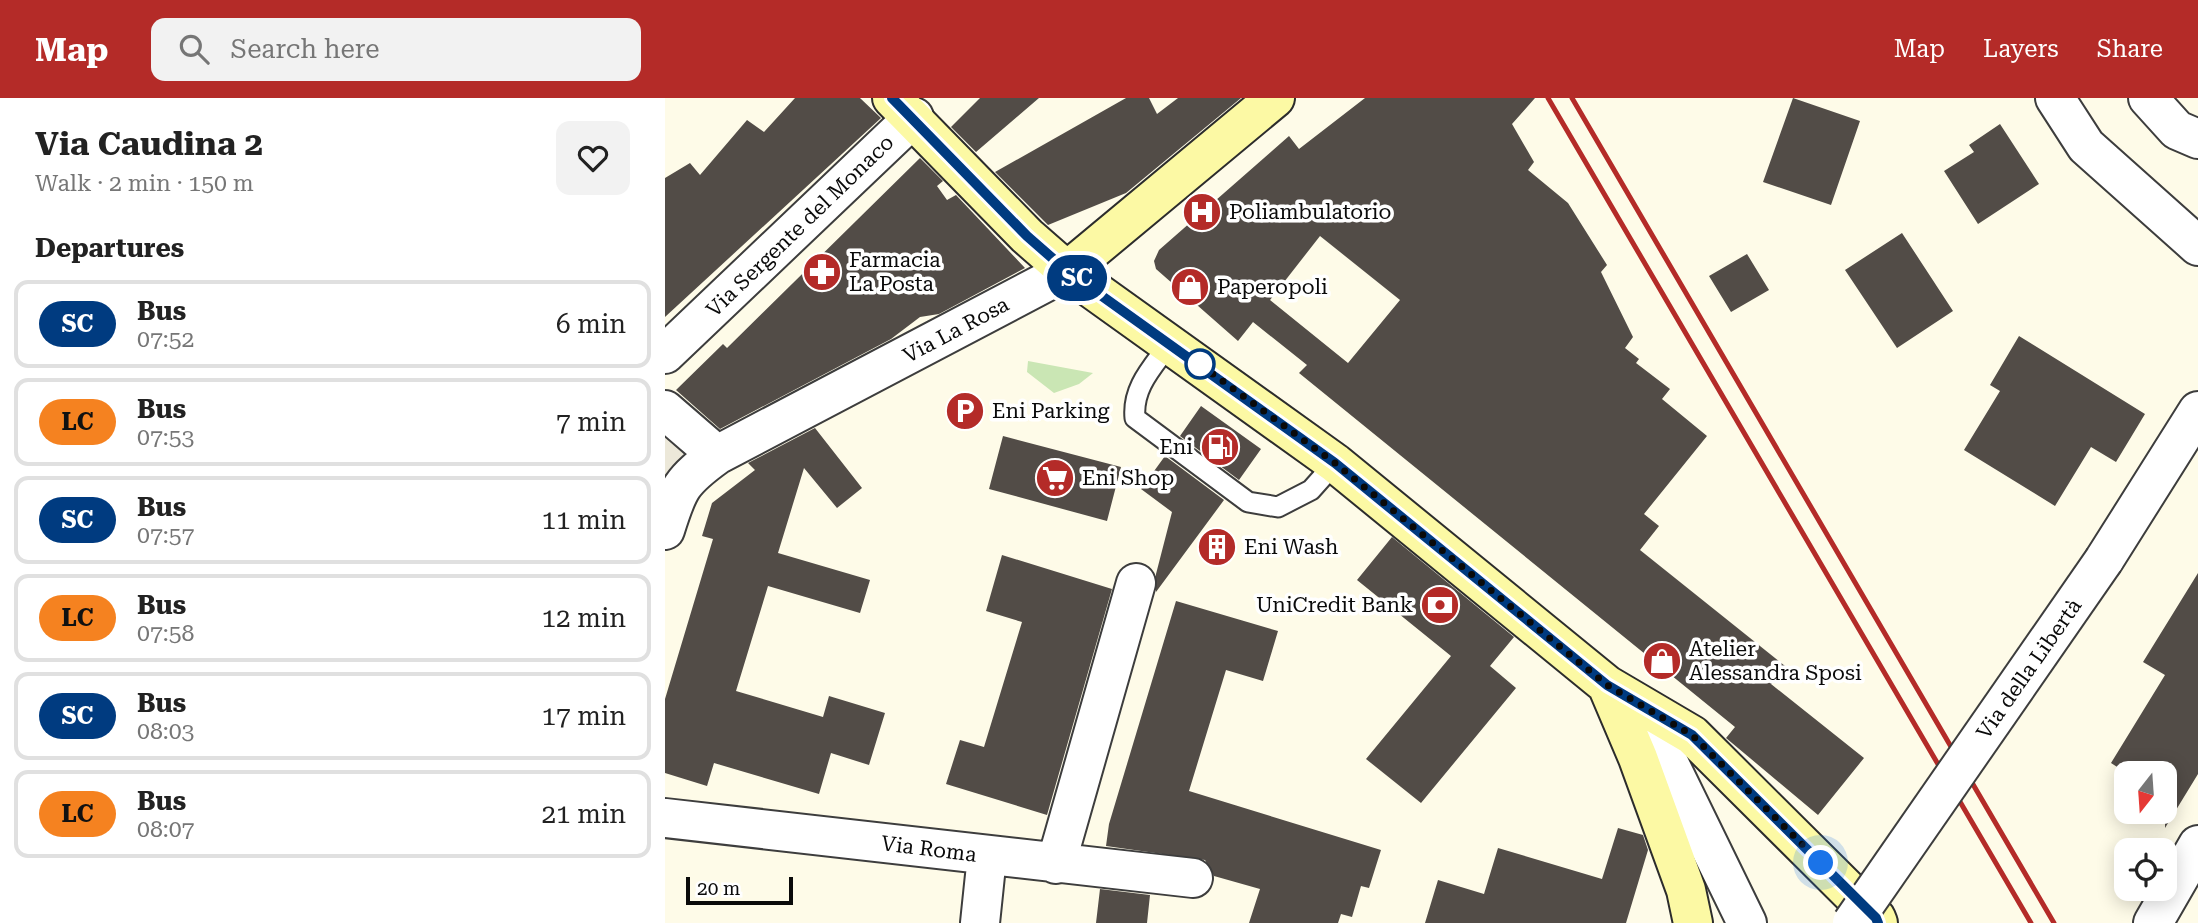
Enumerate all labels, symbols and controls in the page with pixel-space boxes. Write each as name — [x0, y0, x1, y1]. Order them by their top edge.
search box — [151, 18, 641, 81]
text: Map — [35, 30, 109, 69]
icon: search — [175, 30, 213, 68]
text: Search here — [231, 34, 380, 64]
text: Map — [1894, 35, 1945, 63]
text: Layers — [1983, 35, 2059, 63]
text: Share — [2097, 35, 2163, 63]
button: heart — [556, 121, 630, 195]
text: Via Caudina 2 — [35, 124, 263, 163]
street label: Via Sergente del Monaco — [701, 130, 899, 322]
text: Walk · 2 min · 150 m — [35, 170, 254, 197]
hospital icon: Poliambulatorio — [1181, 191, 1223, 233]
place label: Poliambulatorio — [1229, 200, 1391, 224]
text: Departures — [35, 233, 184, 263]
place label: Farmacia La Posta — [849, 248, 941, 296]
pharmacy icon: Farmacia La Posta — [801, 251, 843, 293]
line badge: SC — [1045, 255, 1109, 301]
text: SC — [1061, 264, 1093, 292]
shop icon: Paperopoli — [1169, 266, 1211, 308]
place label: Paperopoli — [1217, 275, 1328, 299]
street label: Via La Rosa — [899, 292, 1014, 368]
text: Bus — [137, 296, 186, 326]
text: 6 min — [556, 309, 626, 339]
text: SC — [62, 310, 93, 338]
text: 07:52 — [137, 326, 194, 353]
unlabelled marker — [1185, 349, 1215, 379]
parking icon: Eni Parking — [944, 390, 986, 432]
text: Bus — [137, 394, 186, 424]
place label: Eni Parking — [992, 399, 1110, 423]
text: 7 min — [556, 407, 626, 437]
text: LC — [62, 408, 93, 436]
text: 07:53 — [137, 424, 194, 451]
fuel station icon: Eni — [1199, 426, 1241, 468]
place label: Eni — [1159, 435, 1193, 459]
supermarket icon: Eni Shop — [1034, 457, 1076, 499]
place label: Eni Shop — [1082, 466, 1174, 490]
text: Bus — [137, 492, 186, 522]
text: 11 min — [542, 505, 626, 535]
text: SC — [62, 506, 93, 534]
text: 07:57 — [137, 522, 194, 549]
building icon: Eni Wash — [1196, 526, 1238, 568]
place label: Eni Wash — [1244, 535, 1339, 559]
bank icon: UniCredit Bank — [1419, 584, 1461, 626]
text: Bus — [137, 590, 186, 620]
place label: UniCredit Bank — [1256, 593, 1413, 617]
street label: Via della Libertà — [1972, 594, 2087, 744]
text: 12 min — [542, 603, 626, 633]
text: LC — [62, 604, 93, 632]
text: 07:58 — [137, 620, 194, 647]
place label: Atelier Alessandra Sposi — [1689, 637, 1862, 685]
shop icon: Atelier Alessandra Sposi — [1641, 640, 1683, 682]
text: Bus — [137, 688, 186, 718]
text: 17 min — [542, 701, 626, 731]
text: SC — [62, 702, 93, 730]
text: 08:03 — [137, 718, 194, 745]
north arrow — [2114, 761, 2177, 824]
map controls — [2114, 761, 2177, 901]
text: Bus — [137, 786, 186, 816]
text: 21 min — [542, 799, 626, 829]
text: LC — [62, 800, 93, 828]
text: 08:07 — [137, 816, 194, 843]
street label: Via Roma — [880, 831, 979, 867]
button: locate — [2114, 838, 2177, 901]
your location — [1803, 845, 1838, 880]
scale bar — [686, 874, 793, 906]
text: 20 m — [697, 877, 740, 900]

